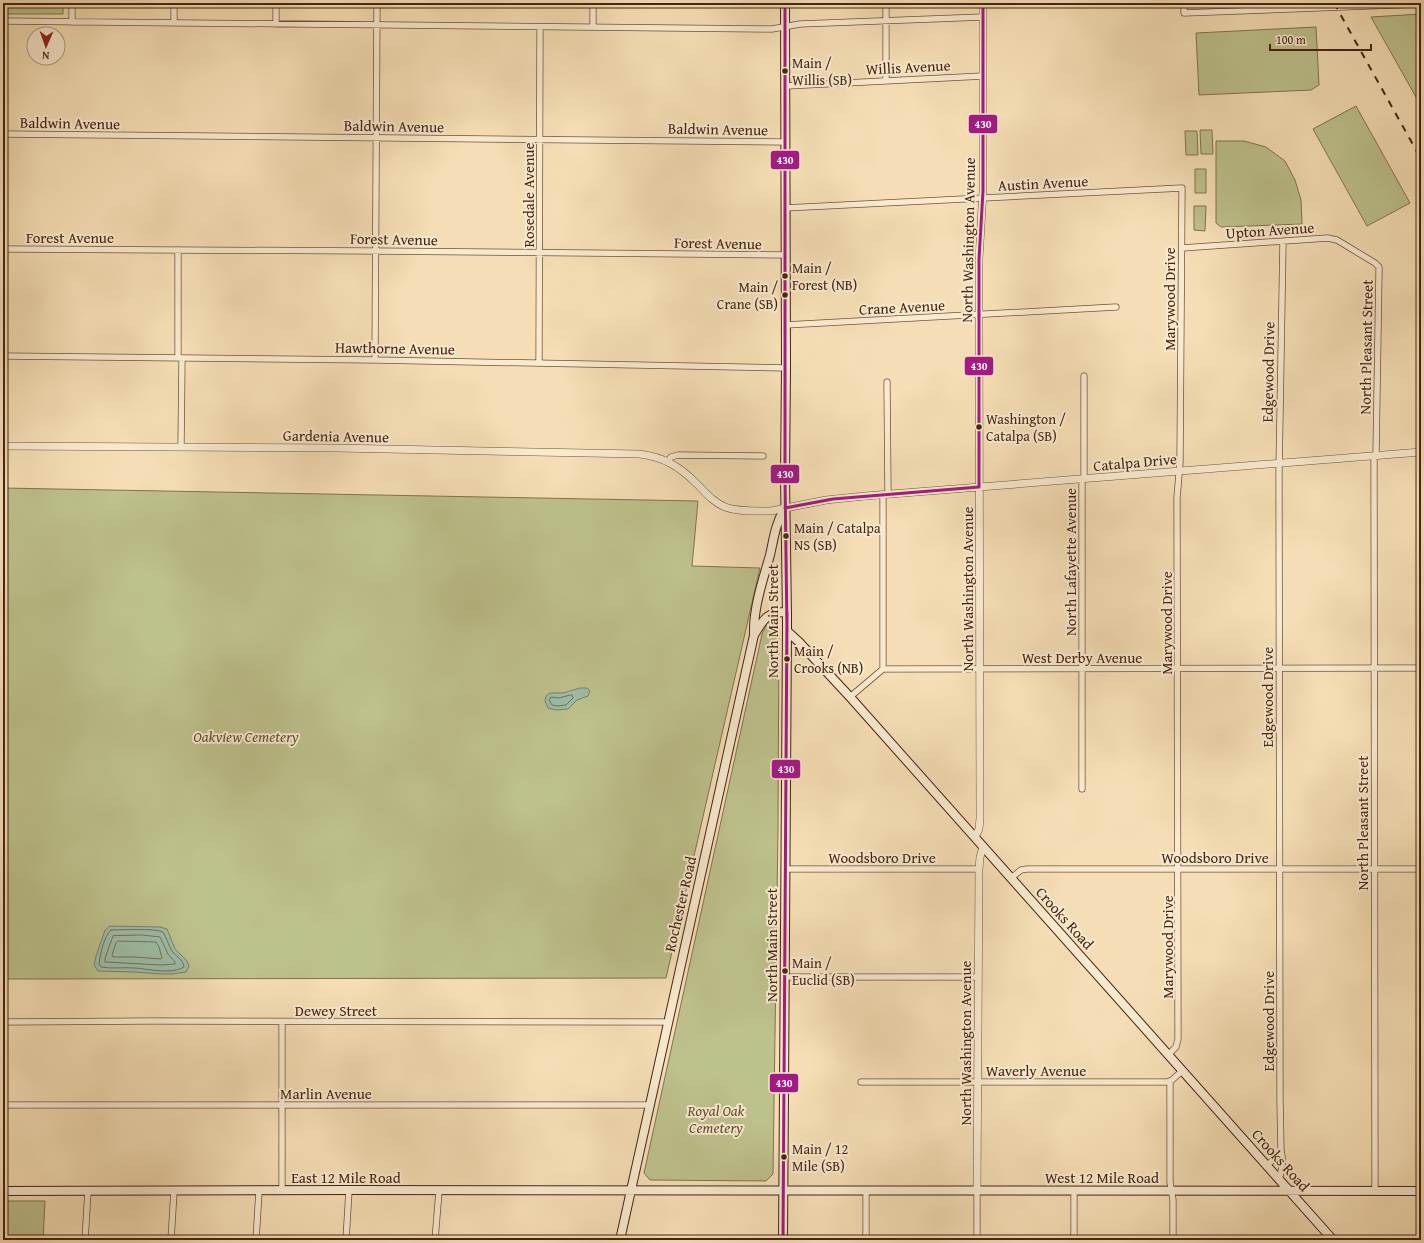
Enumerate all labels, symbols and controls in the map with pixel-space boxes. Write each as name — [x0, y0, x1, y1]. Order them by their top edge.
north arrow — [26, 26, 66, 66]
scale bar — [1270, 26, 1371, 52]
text: 100 m — [1276, 31, 1306, 48]
text: N — [41, 48, 50, 64]
place label: Main / Willis (SB) — [792, 53, 852, 90]
street label: Willis Avenue — [865, 54, 951, 80]
marker: Main / Willis (SB) — [780, 66, 790, 76]
street label: Baldwin Avenue — [20, 112, 120, 134]
line badge: 430 — [968, 114, 998, 134]
street label: Baldwin Avenue — [344, 115, 444, 137]
text: 430 — [974, 116, 992, 132]
street label: Baldwin Avenue — [668, 118, 768, 140]
street label: Rosedale Avenue — [518, 142, 539, 248]
line badge: 430 — [770, 150, 800, 170]
text: 430 — [776, 152, 794, 168]
street label: North Washington Avenue — [956, 157, 980, 323]
street label: Austin Avenue — [997, 170, 1089, 196]
street label: Upton Avenue — [1225, 216, 1315, 244]
street label: Forest Avenue — [26, 227, 114, 248]
street label: Forest Avenue — [350, 228, 438, 250]
street label: Forest Avenue — [674, 232, 762, 254]
street label: Marywood Drive — [1159, 247, 1180, 351]
place label: Main / Forest (NB) — [792, 258, 857, 295]
marker: Main / Forest (NB) — [780, 271, 790, 281]
place label: Main / Crane (SB) — [717, 277, 778, 314]
street label: North Pleasant Street — [1354, 279, 1378, 415]
marker: Main / Crane (SB) — [780, 290, 790, 300]
street label: Crane Avenue — [858, 294, 946, 320]
street label: Edgewood Drive — [1257, 321, 1279, 423]
street label: Hawthorne Avenue — [335, 336, 455, 360]
line badge: 430 — [964, 356, 994, 376]
text: 430 — [970, 358, 988, 374]
place label: Washington / Catalpa (SB) — [986, 409, 1066, 446]
marker: Washington / Catalpa (SB) — [974, 422, 984, 432]
street label: Gardenia Avenue — [283, 425, 389, 447]
street label: Catalpa Drive — [1092, 448, 1178, 476]
line badge: 430 — [770, 464, 800, 484]
text: 430 — [776, 466, 794, 482]
street label: North Lafayette Avenue — [1060, 488, 1081, 636]
street label: North Washington Avenue — [957, 506, 978, 672]
place label: Main / Catalpa NS (SB) — [794, 518, 881, 555]
marker: Main / Catalpa NS (SB) — [781, 531, 791, 541]
street label: North Main Street — [762, 563, 783, 678]
street label: Marywood Drive — [1156, 571, 1177, 675]
place label: Main / Crooks (NB) — [794, 641, 863, 678]
street label: West Derby Avenue — [1022, 647, 1142, 668]
street label: Edgewood Drive — [1257, 647, 1278, 747]
marker: Main / Crooks (NB) — [782, 654, 792, 664]
park label: Oakview Cemetery — [193, 726, 299, 747]
street label: North Pleasant Street — [1352, 755, 1373, 891]
line badge: 430 — [771, 759, 801, 779]
text: 430 — [777, 761, 795, 777]
street label: Woodsboro Drive — [828, 847, 936, 868]
street label: Woodsboro Drive — [1161, 847, 1269, 868]
street label: Rochester Road — [659, 854, 701, 954]
street label: Crooks Road — [1031, 882, 1099, 954]
street label: North Main Street — [761, 887, 782, 1002]
street label: Marywood Drive — [1157, 895, 1178, 999]
place label: Main / Euclid (SB) — [792, 953, 855, 990]
street label: North Washington Avenue — [955, 960, 976, 1126]
marker: Main / Euclid (SB) — [780, 966, 790, 976]
street label: Edgewood Drive — [1258, 971, 1279, 1071]
street label: Dewey Street — [295, 1000, 378, 1021]
street label: Waverly Avenue — [986, 1060, 1086, 1081]
line badge: 430 — [769, 1073, 799, 1093]
text: 430 — [775, 1075, 793, 1091]
street label: Marlin Avenue — [280, 1083, 372, 1104]
park label: Royal Oak Cemetery — [687, 1100, 745, 1138]
street label: Crooks Road — [1247, 1124, 1315, 1196]
place label: Main / 12 Mile (SB) — [792, 1139, 848, 1176]
marker: Main / 12 Mile (SB) — [779, 1152, 789, 1162]
street label: East 12 Mile Road — [291, 1167, 401, 1188]
street label: West 12 Mile Road — [1045, 1167, 1159, 1188]

